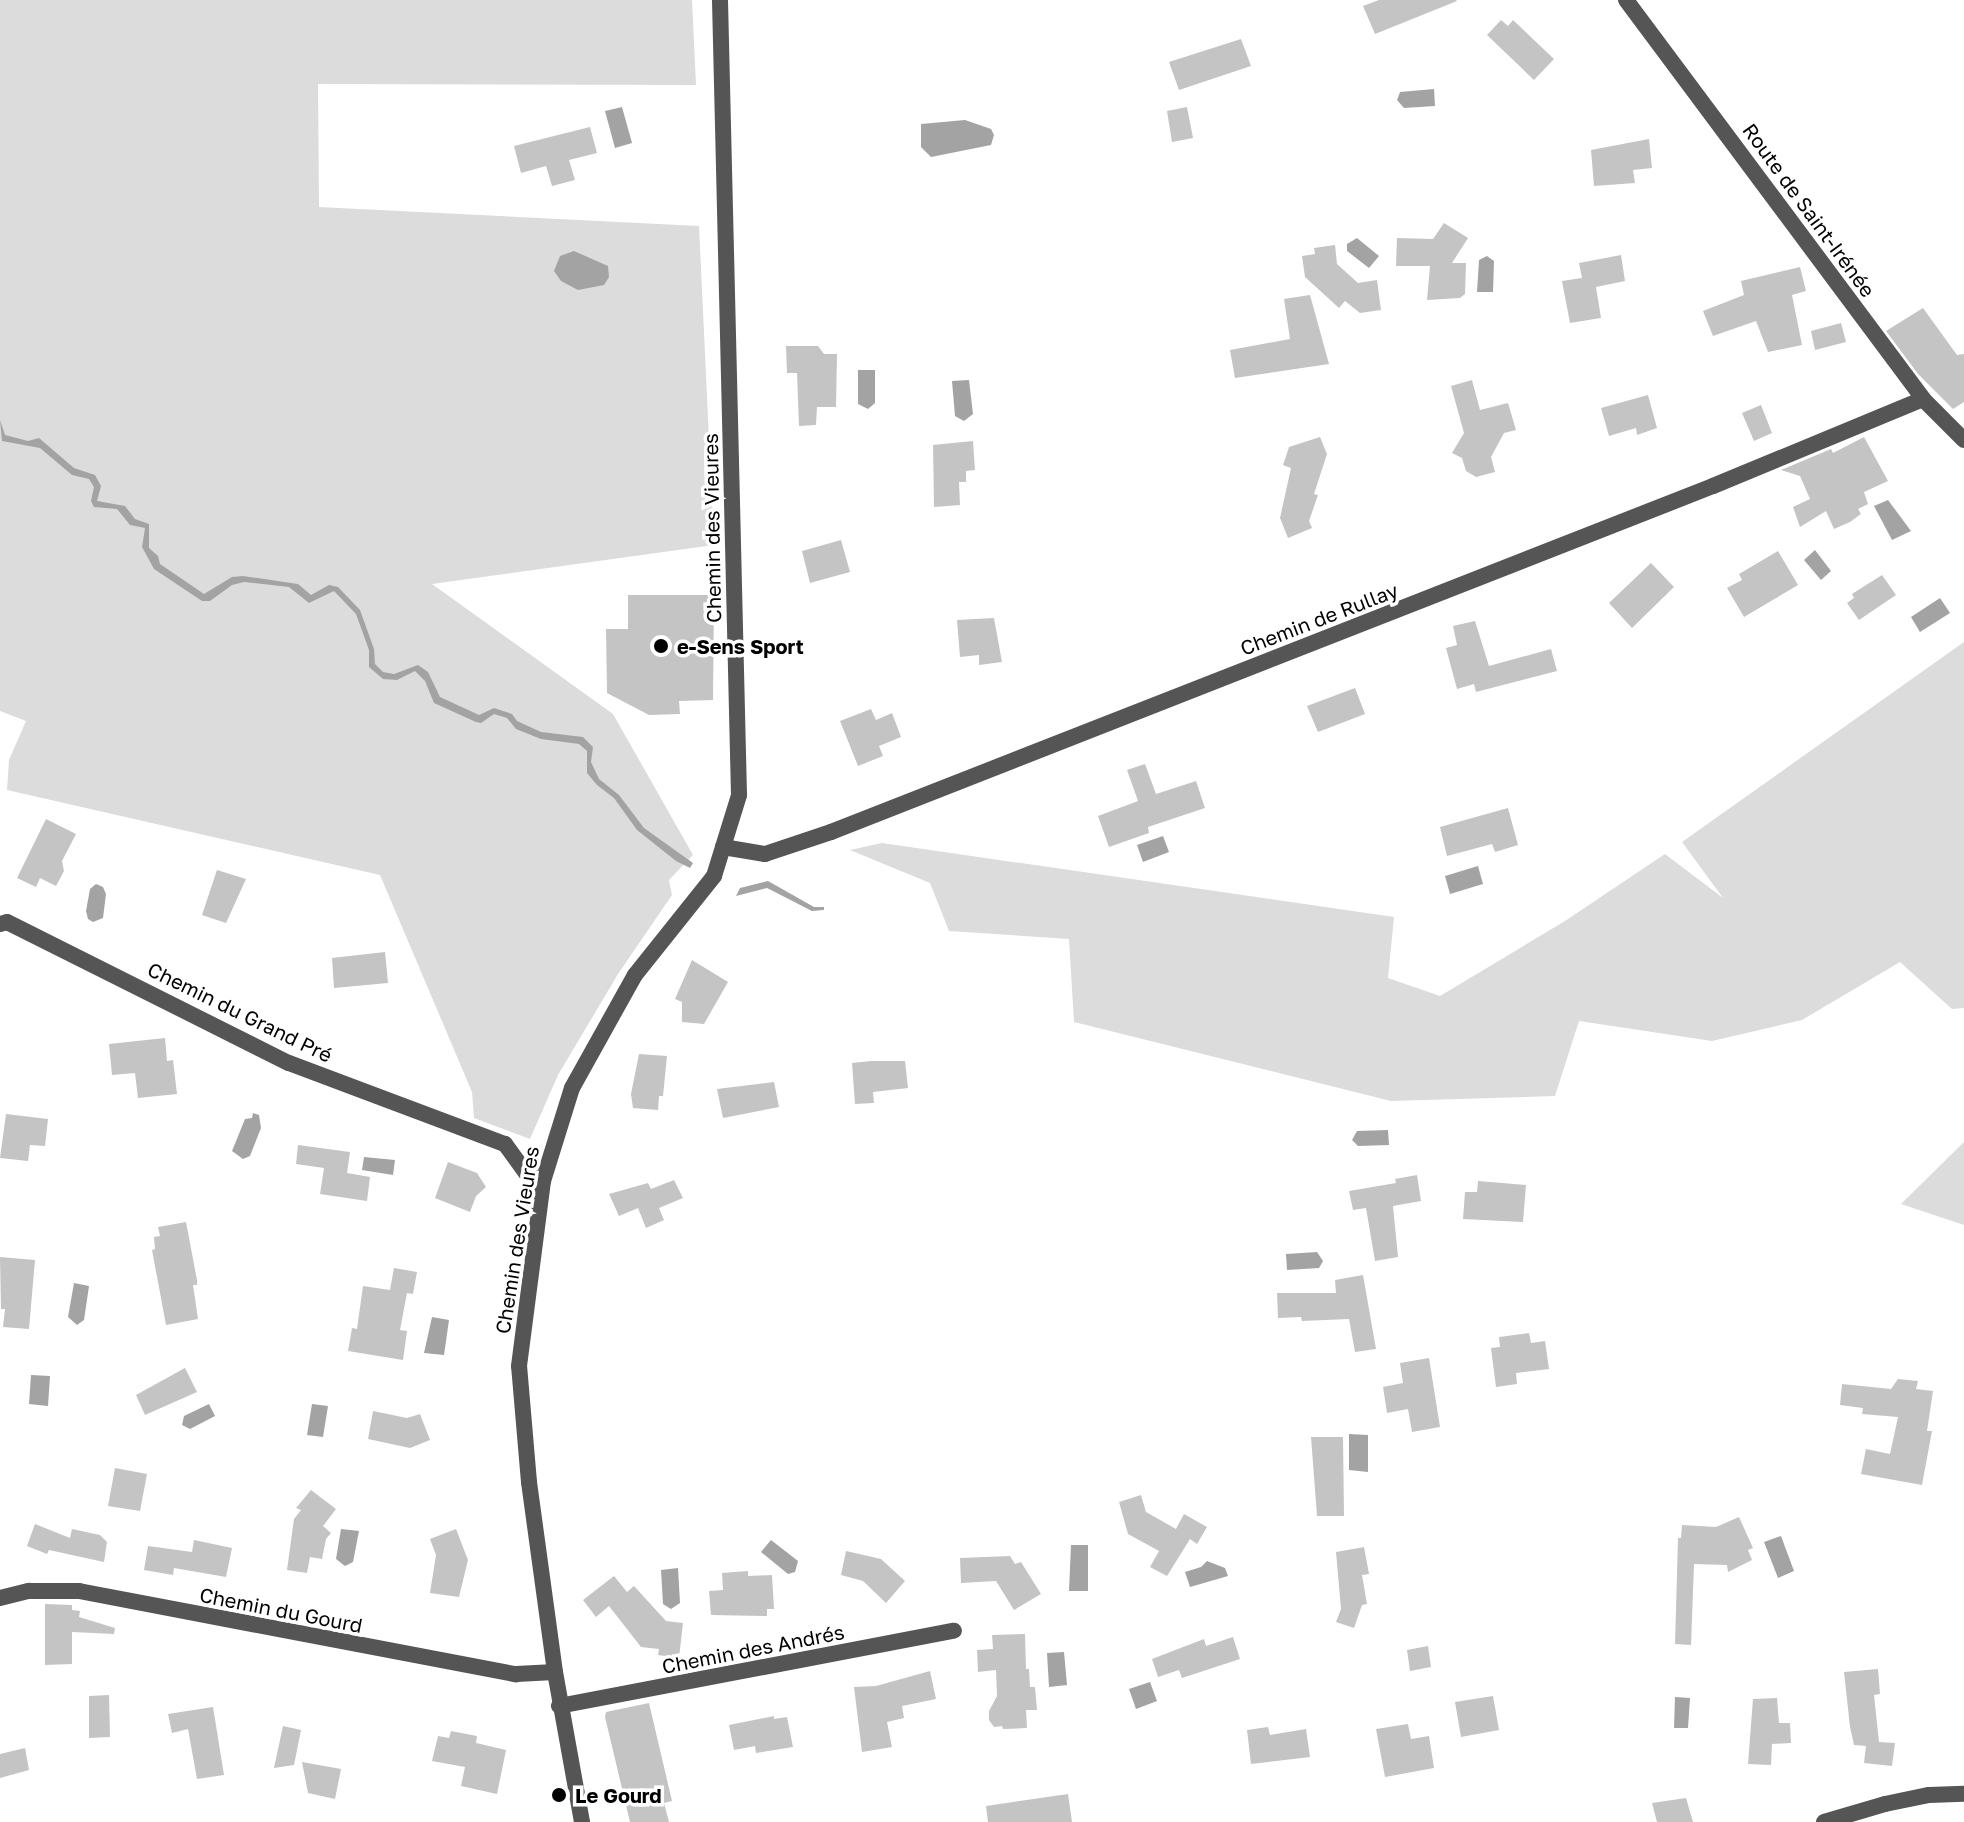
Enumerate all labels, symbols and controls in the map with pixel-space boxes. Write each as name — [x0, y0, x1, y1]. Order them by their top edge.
street label: Route de Saint-Irénée — [1738, 119, 1880, 301]
street label: Chemin des Vieures — [698, 433, 726, 623]
street label: Chemin de Rullay — [1237, 578, 1401, 660]
place label: e-Sens Sport — [677, 634, 804, 658]
marker: e-Sens Sport — [652, 637, 670, 655]
street label: Chemin du Grand Pré — [144, 957, 336, 1067]
street label: Chemin des Vieures — [490, 1144, 544, 1336]
street label: Chemin du Gourd — [198, 1582, 364, 1638]
street label: Chemin des Andrés — [660, 1620, 846, 1678]
place label: Le Gourd — [575, 1783, 662, 1807]
marker: Le Gourd — [550, 1786, 568, 1804]

